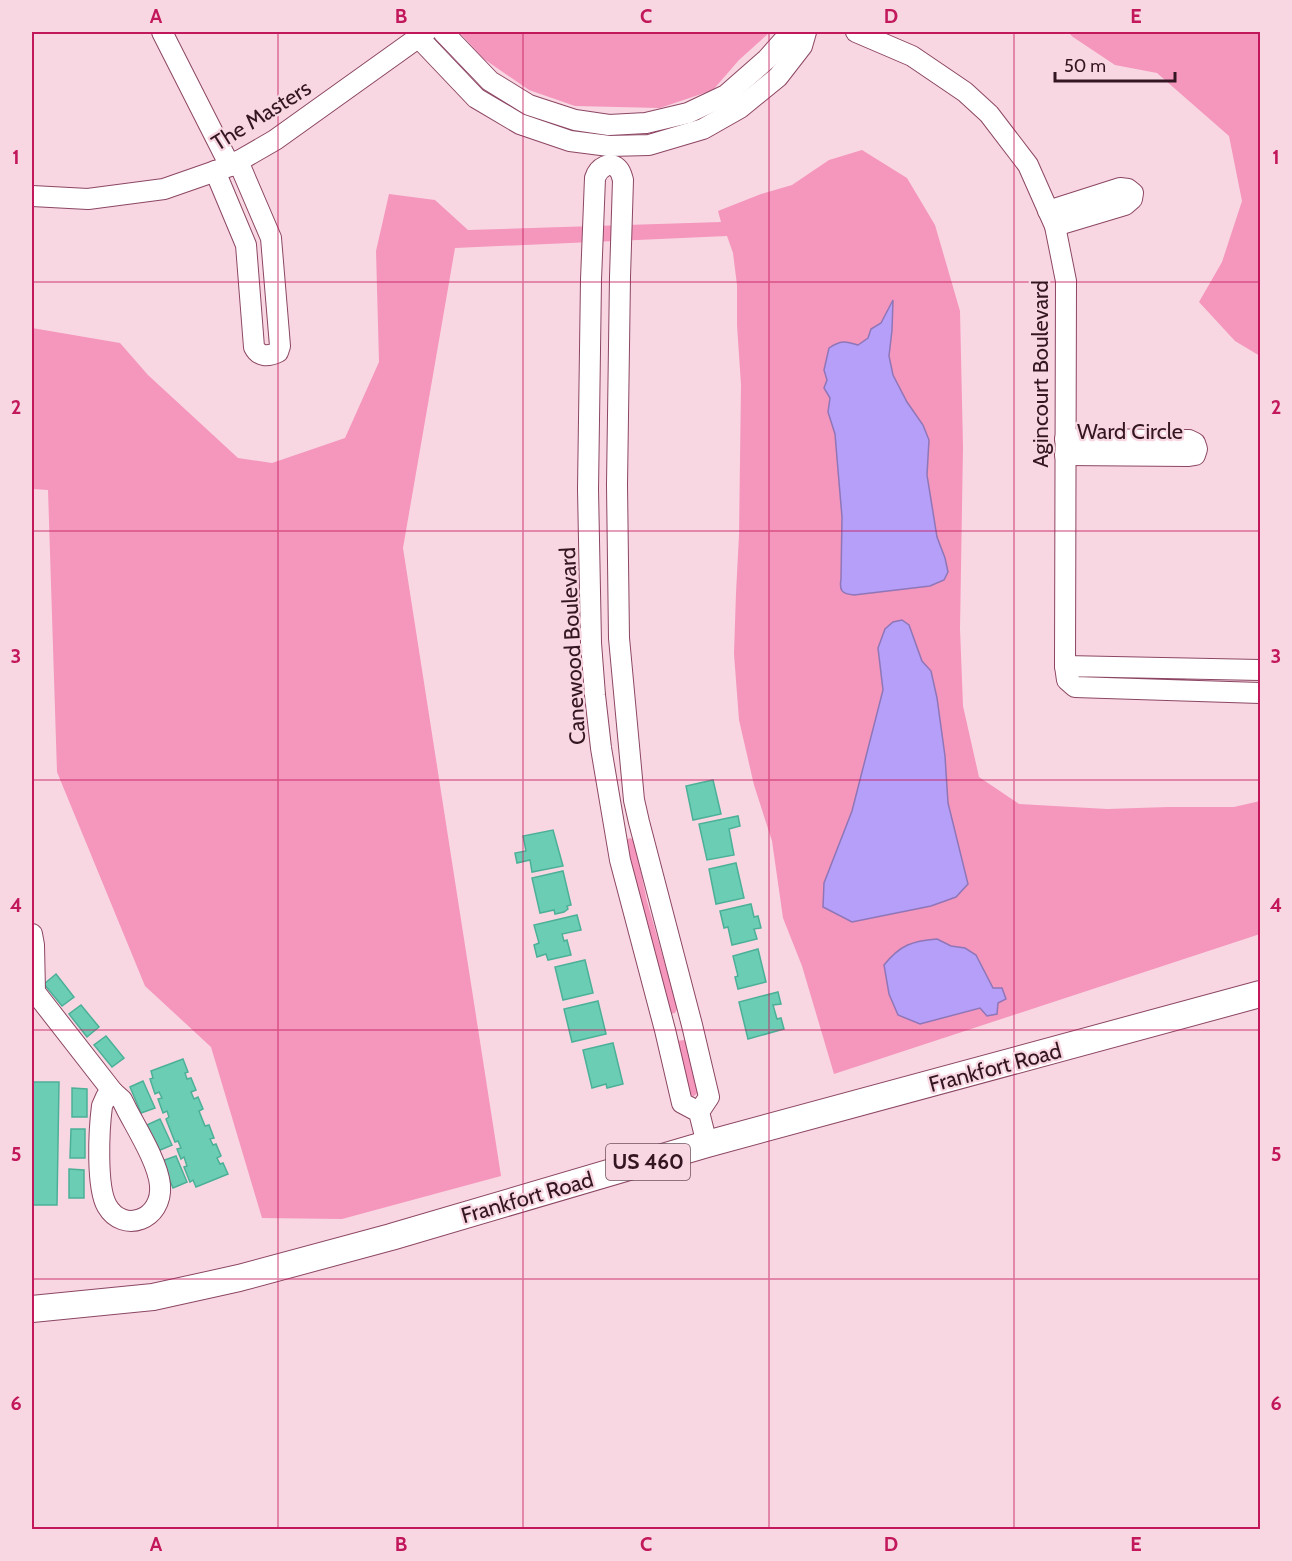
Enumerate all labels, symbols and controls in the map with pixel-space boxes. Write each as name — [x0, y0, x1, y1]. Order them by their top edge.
text: A — [150, 4, 163, 28]
text: B — [395, 4, 407, 28]
text: C — [640, 4, 652, 28]
text: D — [884, 4, 898, 28]
text: E — [1130, 4, 1142, 28]
scale bar — [1055, 45, 1175, 83]
text: 50 m — [1064, 55, 1106, 77]
street label: The Masters — [207, 74, 316, 156]
text: 1 — [12, 145, 20, 169]
text: 1 — [1272, 145, 1280, 169]
street label: Agincourt Boulevard — [1027, 280, 1054, 468]
text: 2 — [11, 395, 21, 419]
text: 2 — [1271, 395, 1281, 419]
street label: Ward Circle — [1077, 418, 1183, 445]
street label: Canewood Boulevard — [554, 546, 591, 746]
text: 3 — [11, 644, 21, 668]
text: 3 — [1271, 644, 1281, 668]
text: 4 — [10, 893, 22, 917]
text: 4 — [1270, 893, 1282, 917]
street label: Frankfort Road — [926, 1037, 1064, 1098]
text: 5 — [11, 1142, 21, 1166]
text: 5 — [1271, 1142, 1281, 1166]
road number: US 460 — [606, 1144, 690, 1180]
street label: Frankfort Road — [458, 1166, 596, 1229]
text: 6 — [10, 1391, 22, 1415]
text: 6 — [1270, 1391, 1282, 1415]
text: A — [150, 1532, 163, 1556]
text: B — [395, 1532, 407, 1556]
text: C — [640, 1532, 652, 1556]
text: D — [884, 1532, 898, 1556]
text: E — [1130, 1532, 1142, 1556]

